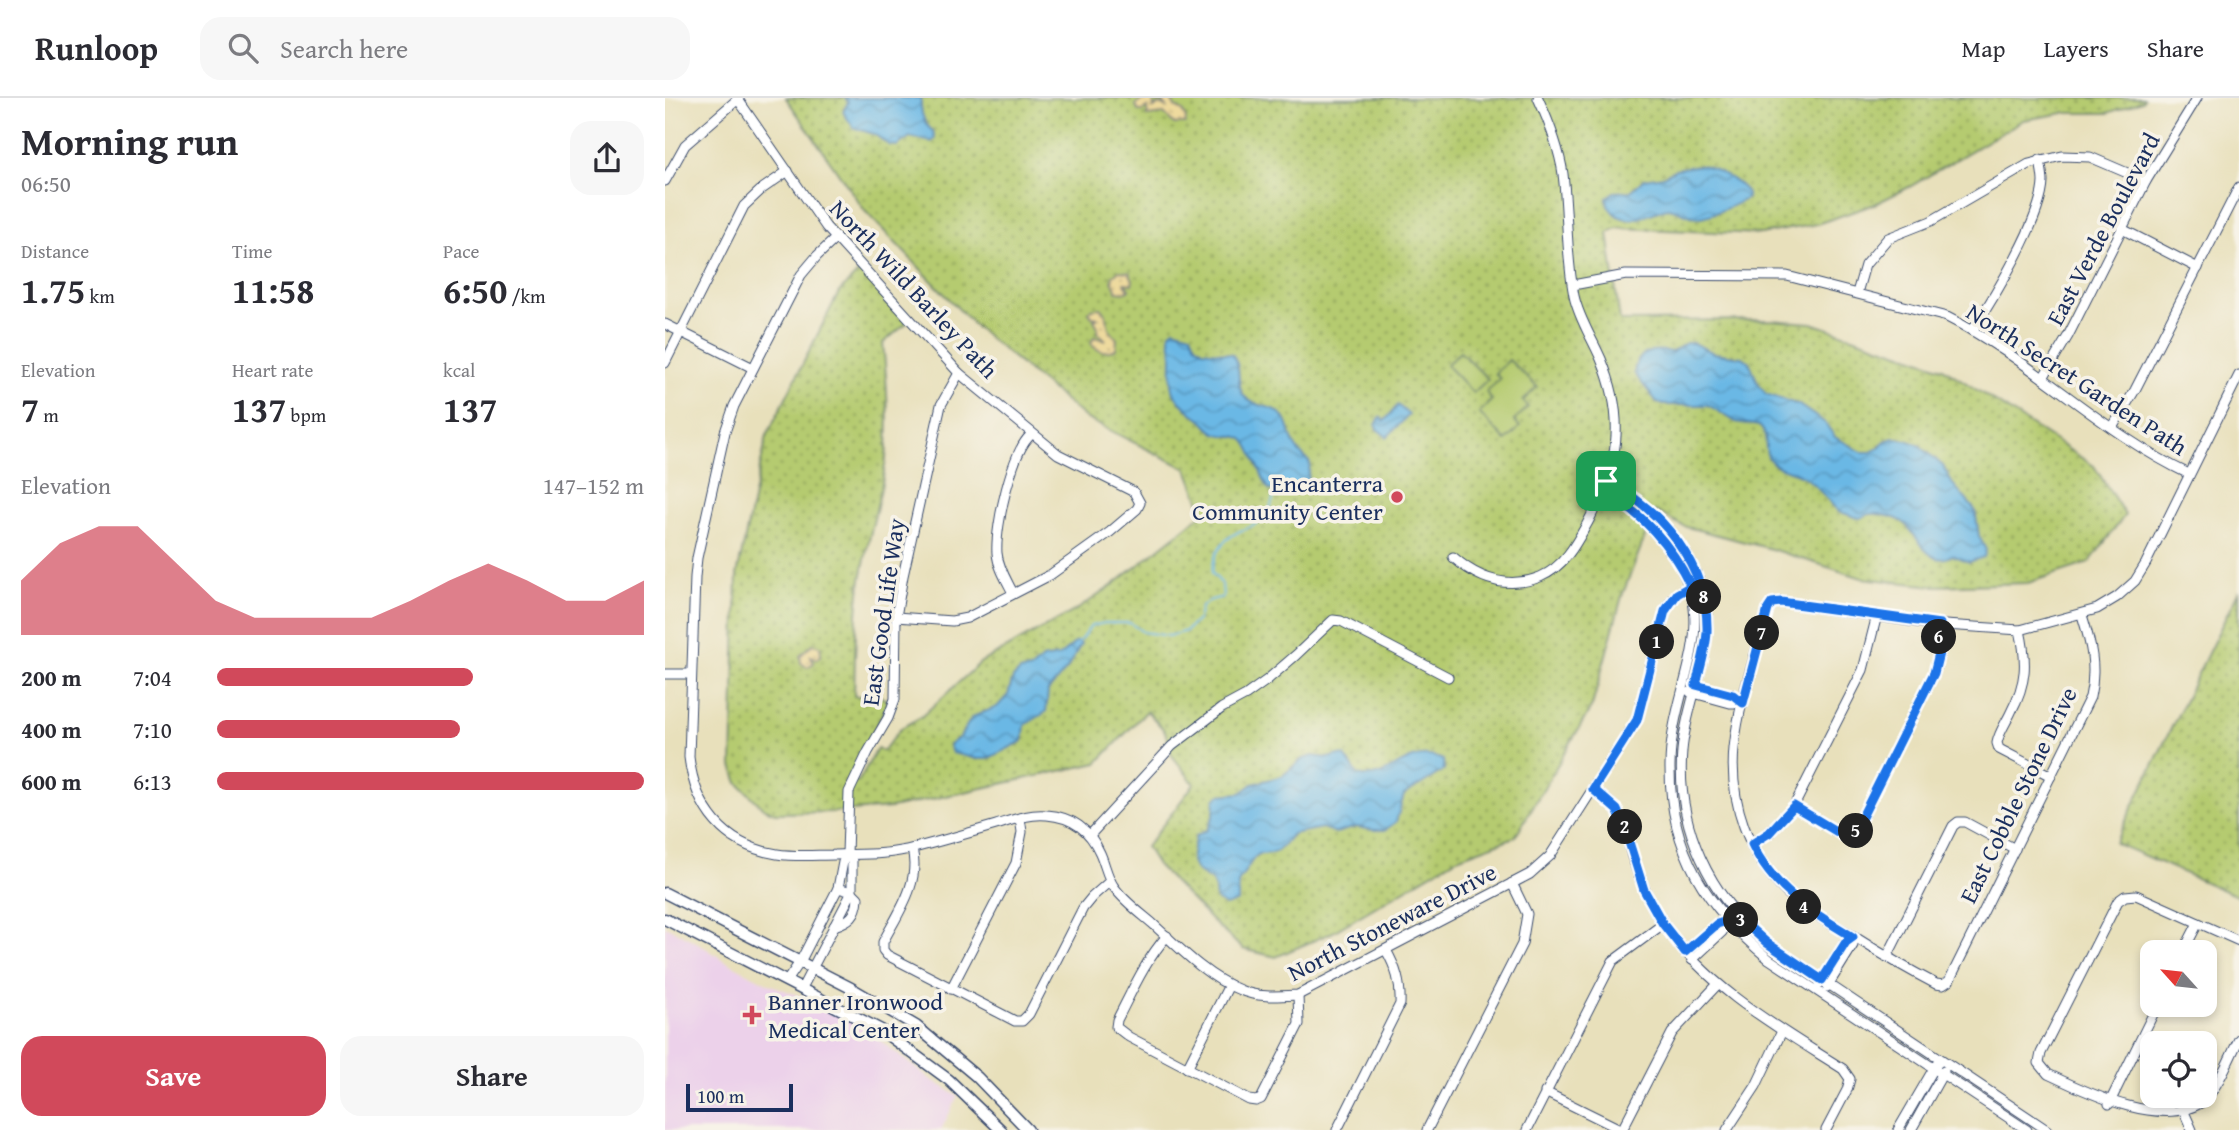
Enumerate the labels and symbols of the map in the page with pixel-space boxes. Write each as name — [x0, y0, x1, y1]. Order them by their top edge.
street label: East Verde Boulevard — [2037, 126, 2169, 331]
street label: North Wild Barley Path — [822, 192, 1007, 387]
street label: North Secret Garden Path — [1960, 294, 2195, 464]
pin — [1576, 451, 1636, 511]
place label: Encanterra Community Center — [1192, 466, 1384, 529]
marker: Encanterra Community Center — [1389, 489, 1405, 505]
street label: East Good Life Way — [853, 516, 913, 708]
pin: 8 — [1686, 580, 1721, 614]
pin: 7 — [1745, 616, 1779, 650]
pin: 6 — [1921, 620, 1957, 654]
pin: 1 — [1639, 624, 1675, 660]
street label: East Cobble Stone Drive — [1950, 681, 2086, 909]
pin: 2 — [1607, 810, 1643, 844]
pin: 5 — [1839, 814, 1873, 848]
street label: North Stoneware Drive — [1282, 854, 1502, 990]
pin: 4 — [1787, 890, 1821, 924]
pin: 3 — [1723, 902, 1759, 938]
north arrow — [2140, 940, 2217, 1017]
place label: Banner Ironwood Medical Center — [768, 984, 943, 1047]
marker: Banner Ironwood Medical Center — [742, 1005, 762, 1025]
scale bar — [686, 1081, 793, 1113]

